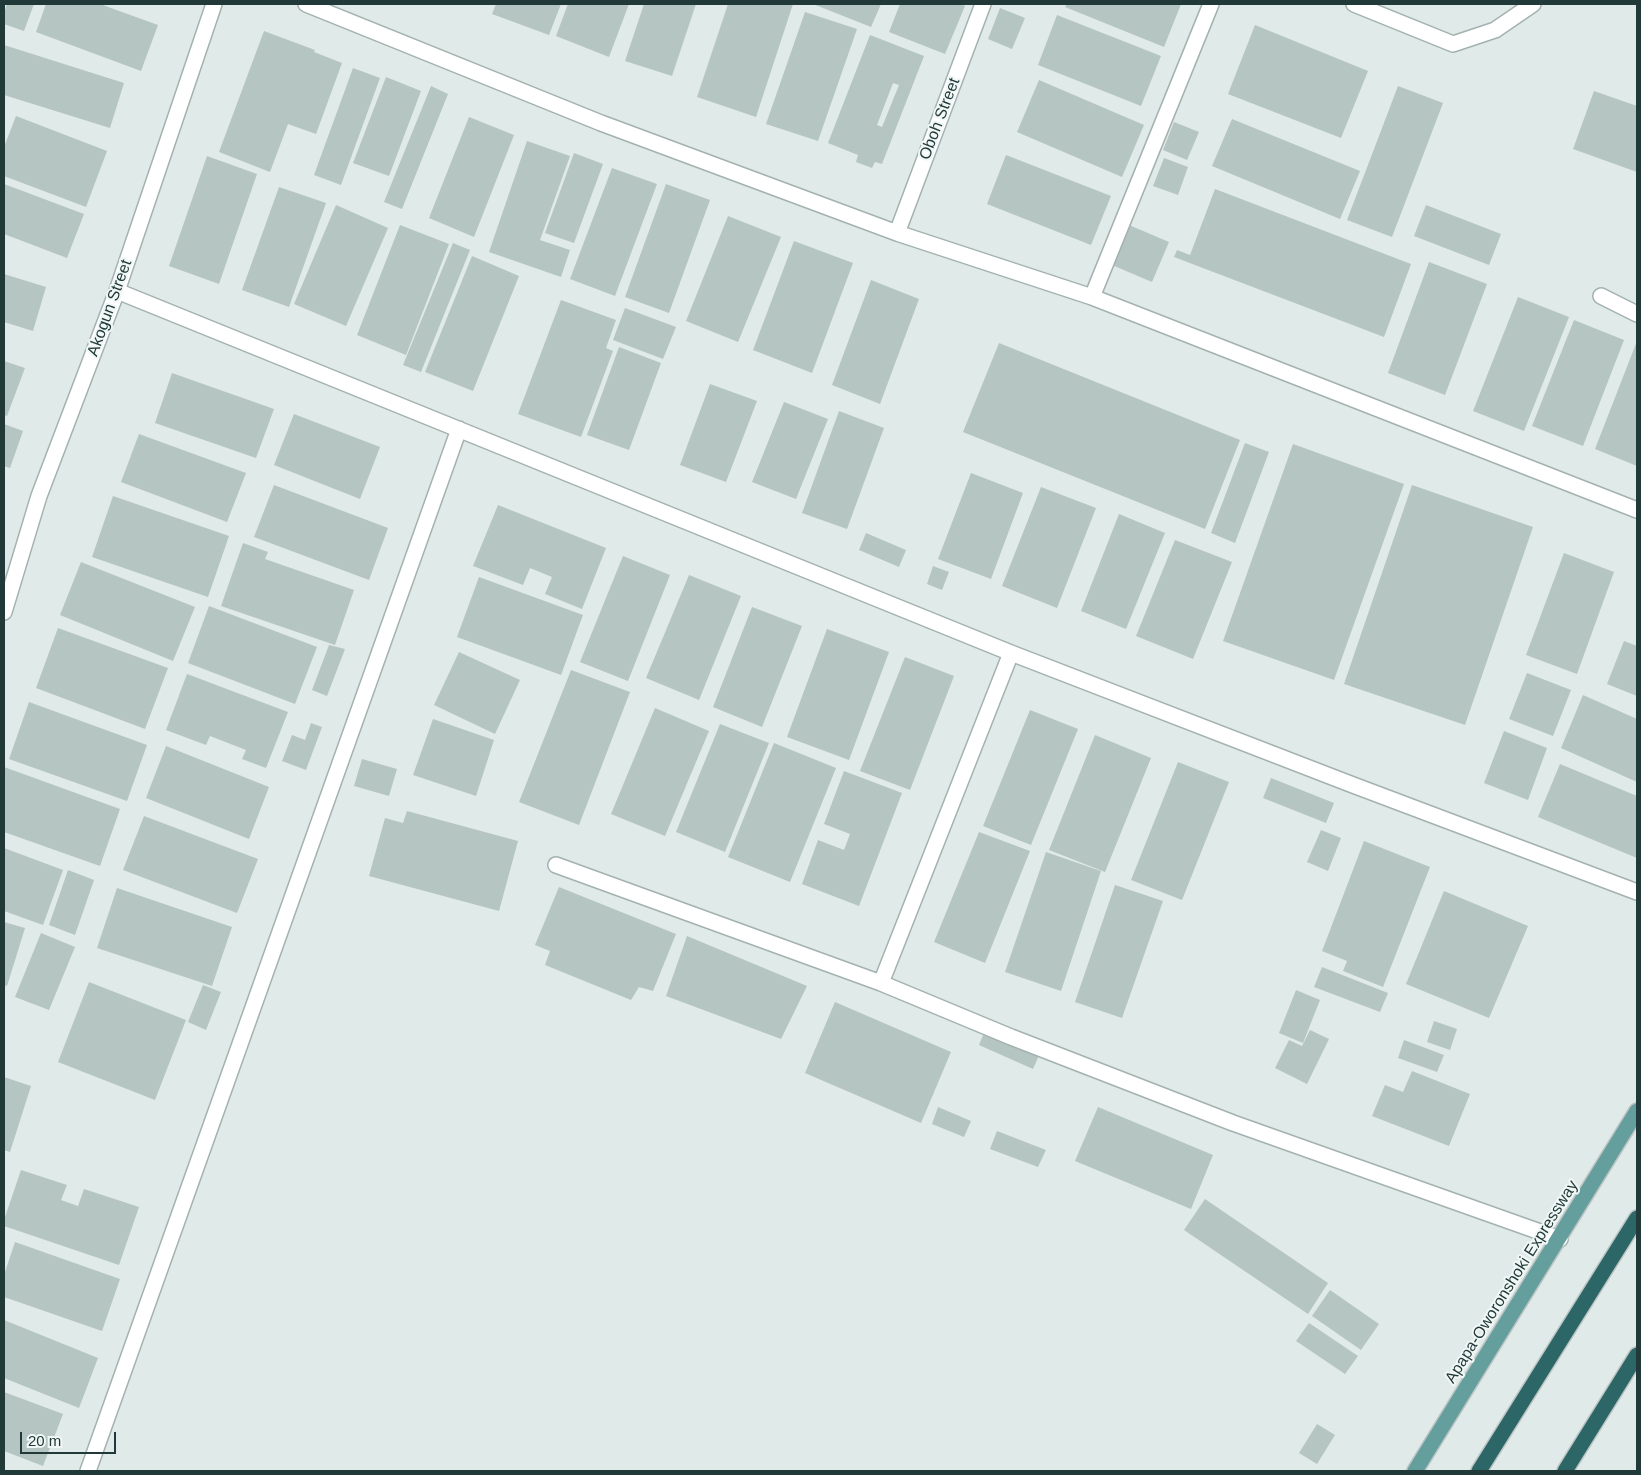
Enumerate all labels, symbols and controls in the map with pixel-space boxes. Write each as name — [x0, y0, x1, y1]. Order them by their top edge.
street label: Oboh Street — [916, 75, 964, 163]
street label: Akogun Street — [84, 257, 136, 359]
street label: Apapa-Oworonshoki Expressway — [1441, 1177, 1583, 1387]
scale bar — [22, 1422, 119, 1454]
text: 20 m — [28, 1432, 61, 1449]

